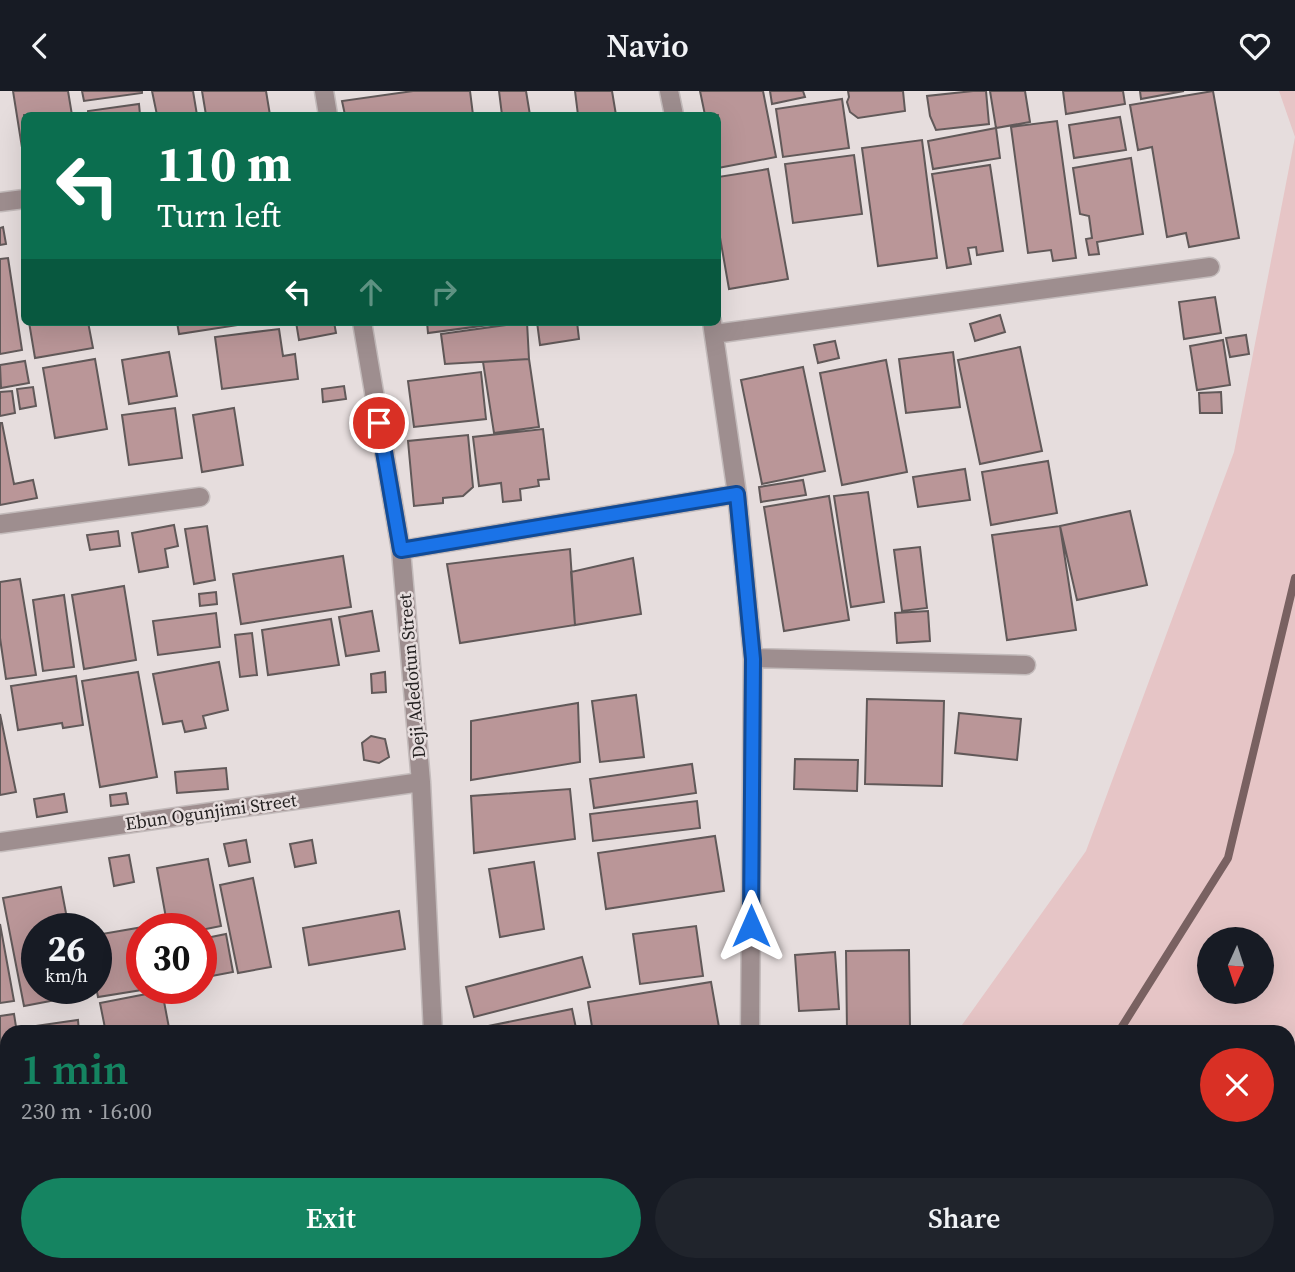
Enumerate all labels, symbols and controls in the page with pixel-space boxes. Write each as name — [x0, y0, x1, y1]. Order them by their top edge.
text: Navio — [606, 24, 689, 68]
icon: back — [21, 27, 59, 65]
icon: heart — [1236, 27, 1274, 65]
text: 110 m — [157, 130, 292, 197]
icon: left — [42, 140, 133, 231]
text: Turn left — [157, 194, 281, 238]
icon: left — [279, 273, 317, 311]
icon: ahead — [352, 273, 390, 311]
icon: right — [425, 273, 463, 311]
pin — [349, 393, 409, 453]
icon: arrive — [360, 404, 398, 442]
street label: Deji Adedotun Street — [392, 592, 431, 760]
street label: Ebun Ogunjimi Street — [124, 787, 298, 836]
position arrow — [714, 889, 788, 963]
speed limit sign: 30 — [126, 913, 217, 1004]
text: 26 — [48, 925, 85, 973]
north arrow — [1197, 927, 1274, 1005]
map controls — [1197, 927, 1274, 1004]
text: km/h — [45, 963, 88, 988]
text: 1 min — [21, 1040, 129, 1098]
button: close — [1200, 1048, 1274, 1122]
text: 230 m · 16:00 — [21, 1095, 152, 1127]
button: Exit — [21, 1178, 641, 1258]
button: Share — [655, 1178, 1274, 1258]

